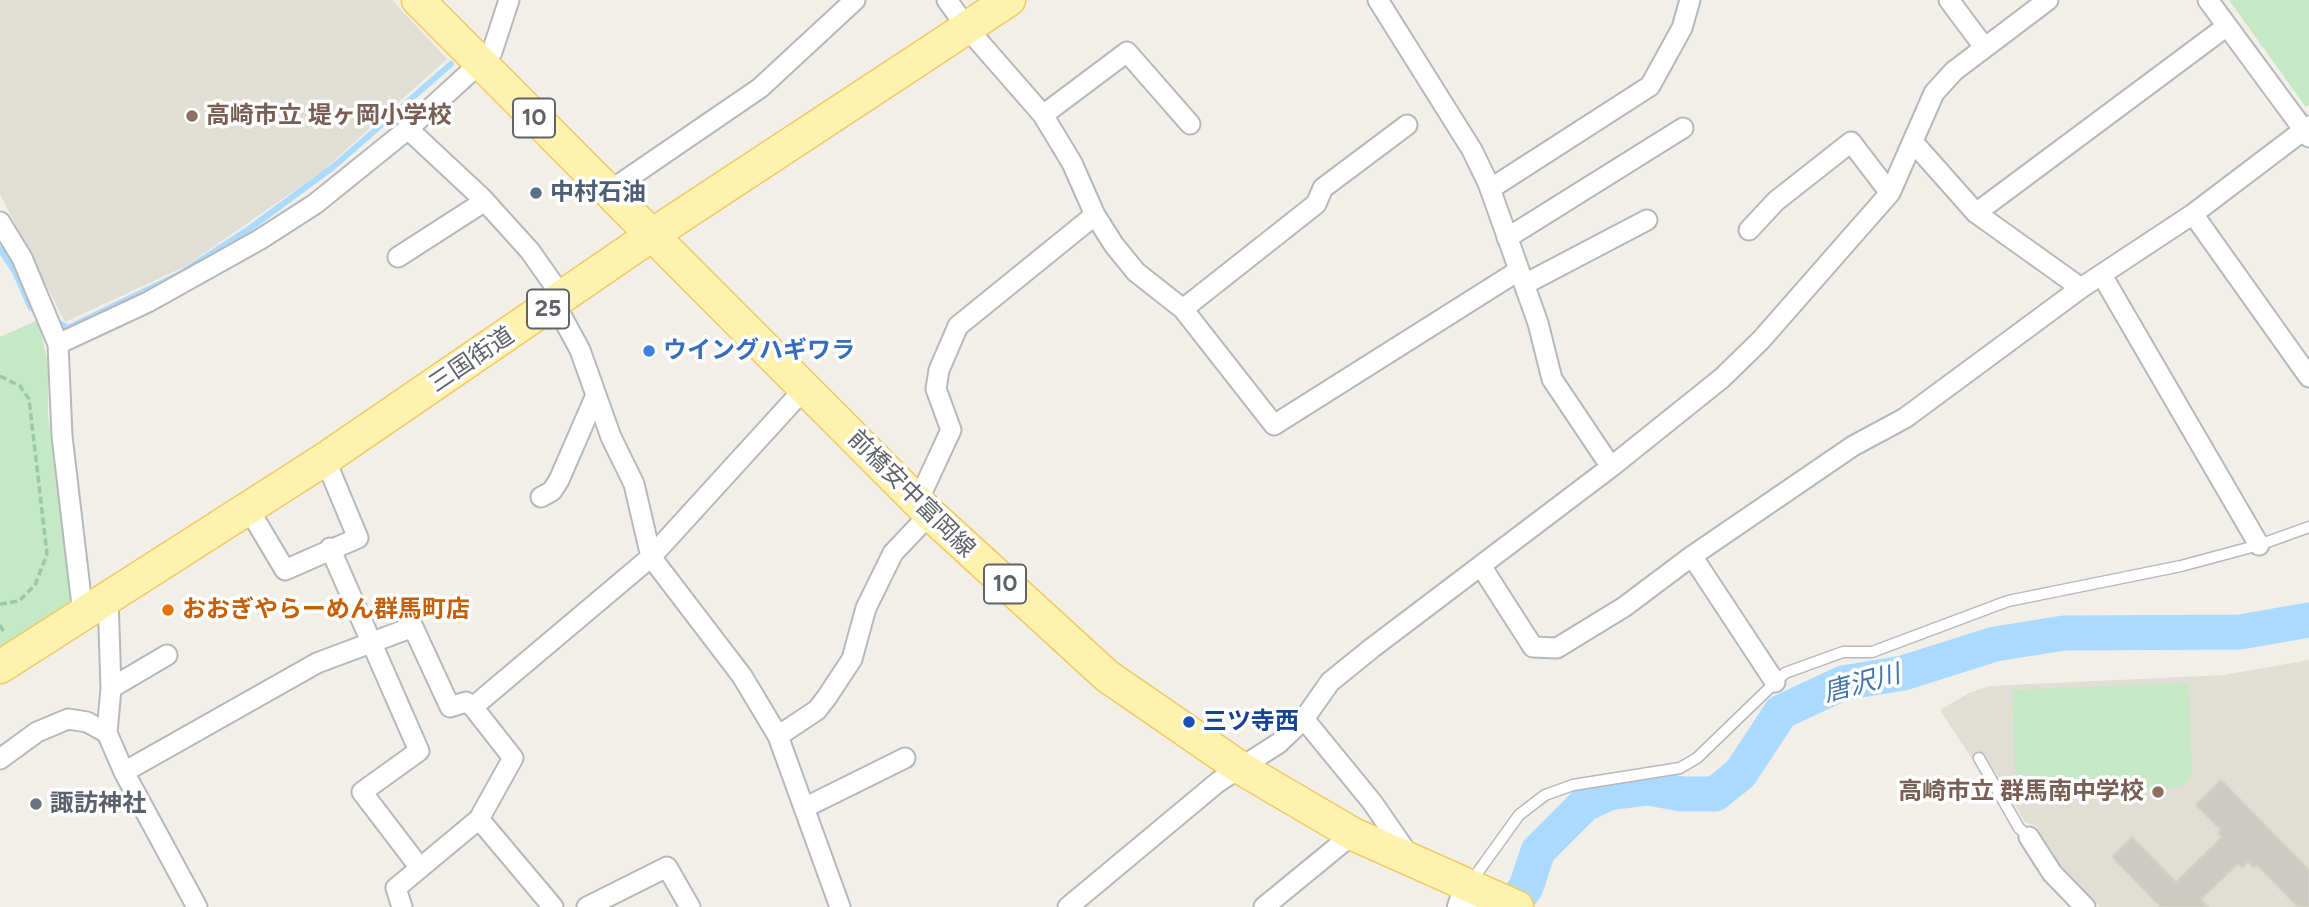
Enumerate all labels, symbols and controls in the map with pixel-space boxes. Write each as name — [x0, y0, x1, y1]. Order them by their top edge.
road number: 10 — [513, 99, 555, 138]
place label: 高崎市立 堤ヶ岡小学校 — [206, 102, 452, 130]
marker: 高崎市立 堤ヶ岡小学校 — [184, 108, 200, 124]
place label: 中村石油 — [550, 179, 646, 207]
marker: 中村石油 — [528, 185, 544, 201]
road number: 25 — [527, 290, 569, 328]
street label: 三国街道 — [424, 321, 520, 399]
place label: ウイングハギワラ — [663, 337, 855, 365]
marker: ウイングハギワラ — [641, 343, 657, 359]
street label: 前橋安中富岡線 — [841, 424, 981, 564]
road number: 10 — [984, 564, 1026, 604]
place label: おおぎやらーめん群馬町店 — [182, 596, 470, 624]
marker: おおぎやらーめん群馬町店 — [160, 602, 176, 618]
water label: 唐沢川 — [1820, 659, 1904, 709]
place label: 三ツ寺西 — [1203, 708, 1299, 736]
marker: 三ツ寺西 — [1181, 714, 1197, 730]
place label: 高崎市立 群馬南中学校 — [1898, 778, 2144, 806]
marker: 高崎市立 群馬南中学校 — [2150, 784, 2166, 800]
place label: 諏訪神社 — [50, 790, 146, 818]
marker: 諏訪神社 — [28, 796, 44, 812]

